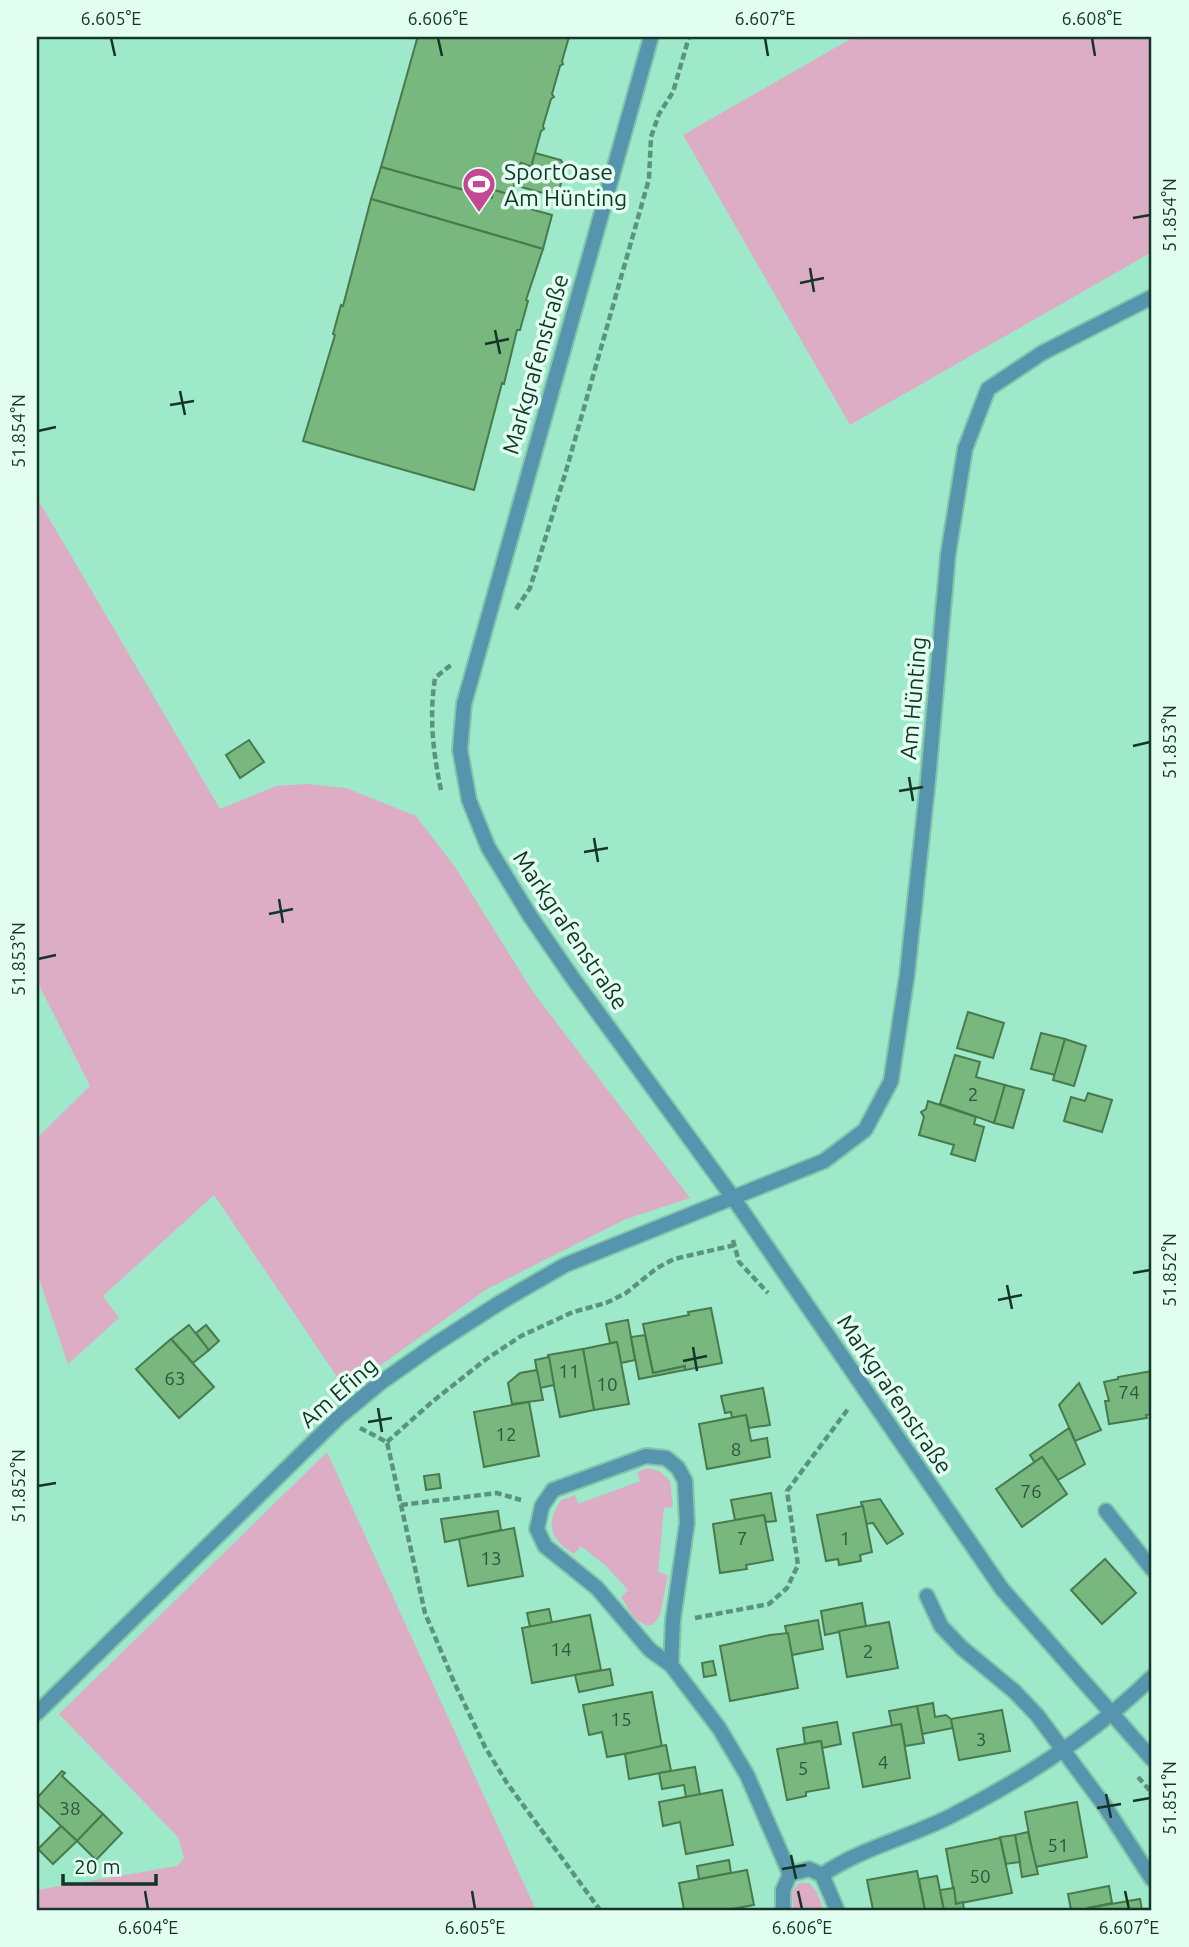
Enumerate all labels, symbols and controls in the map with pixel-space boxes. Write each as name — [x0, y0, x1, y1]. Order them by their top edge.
text: 6.605°E — [81, 8, 141, 28]
text: 6.606°E — [408, 8, 468, 28]
text: 6.607°E — [735, 8, 795, 28]
text: 6.608°E — [1062, 8, 1122, 28]
place label: SportOase Am Hünting — [504, 159, 627, 210]
sports icon: SportOase Am Hünting — [460, 165, 498, 214]
text: 51.854°N — [1159, 178, 1179, 252]
street label: Markgrafenstraße — [497, 271, 573, 457]
text: 51.854°N — [8, 394, 28, 468]
street label: Am Hünting — [895, 635, 931, 761]
text: 51.853°N — [1159, 705, 1179, 779]
street label: Markgrafenstraße — [509, 846, 633, 1014]
text: 51.853°N — [8, 922, 28, 996]
house number: 2 — [968, 1083, 978, 1105]
text: 51.852°N — [1159, 1233, 1179, 1307]
street label: Markgrafenstraße — [833, 1310, 957, 1478]
street label: Am Efing — [294, 1352, 382, 1432]
house number: 11 — [558, 1360, 580, 1382]
house number: 63 — [164, 1367, 186, 1389]
house number: 10 — [596, 1373, 618, 1395]
house number: 74 — [1118, 1381, 1140, 1403]
house number: 12 — [495, 1423, 517, 1445]
house number: 8 — [731, 1438, 741, 1460]
text: 51.852°N — [8, 1449, 28, 1523]
house number: 76 — [1020, 1480, 1042, 1502]
house number: 7 — [737, 1527, 747, 1549]
house number: 1 — [840, 1527, 850, 1549]
house number: 13 — [480, 1547, 502, 1569]
house number: 14 — [550, 1638, 572, 1660]
house number: 2 — [863, 1640, 873, 1662]
house number: 15 — [610, 1708, 632, 1730]
house number: 3 — [976, 1728, 986, 1750]
house number: 4 — [878, 1751, 888, 1773]
house number: 5 — [798, 1757, 808, 1779]
text: 51.851°N — [1159, 1761, 1179, 1835]
house number: 38 — [59, 1797, 81, 1819]
house number: 51 — [1047, 1834, 1069, 1856]
scale bar — [63, 1842, 156, 1886]
text: 20 m — [74, 1854, 121, 1878]
house number: 50 — [969, 1865, 991, 1887]
text: 6.604°E — [118, 1917, 178, 1937]
text: 6.605°E — [445, 1917, 505, 1937]
text: 6.606°E — [772, 1917, 832, 1937]
text: 6.607°E — [1099, 1917, 1159, 1937]

